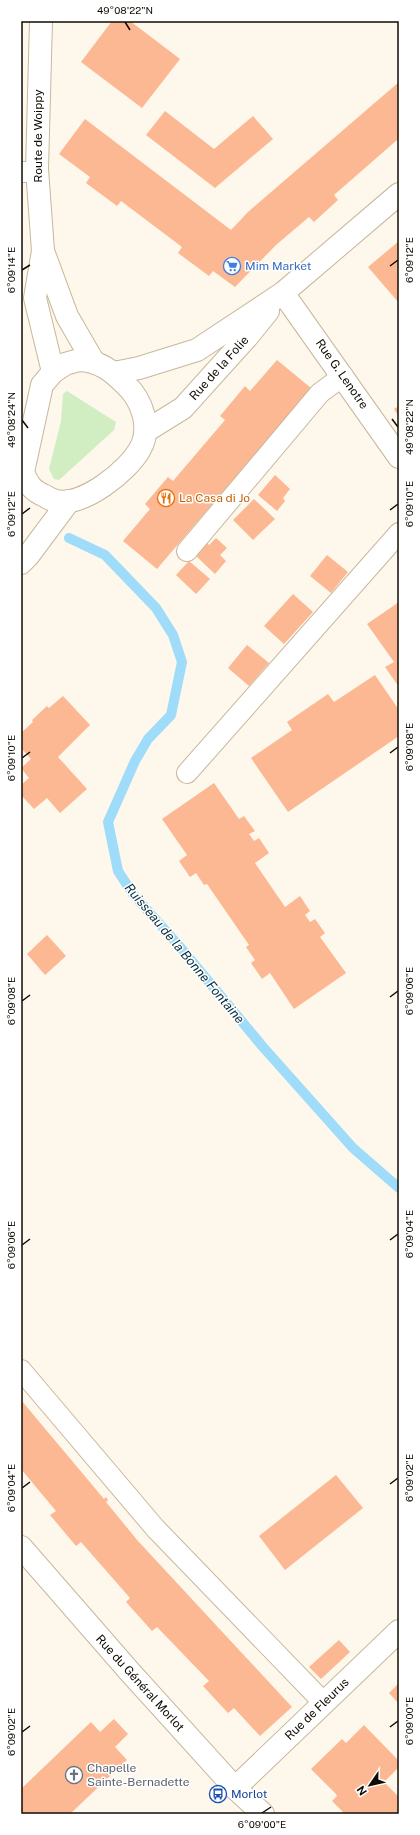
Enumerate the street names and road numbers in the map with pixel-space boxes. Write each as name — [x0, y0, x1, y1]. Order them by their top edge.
street label: Route de Woippy — [31, 89, 45, 183]
street label: Rue de la Folie — [187, 333, 252, 403]
street label: Rue G. Lenotre — [313, 336, 371, 412]
street label: Rue du Général Morlot — [93, 1632, 187, 1734]
street label: Rue de Fleurus — [282, 1675, 352, 1743]

